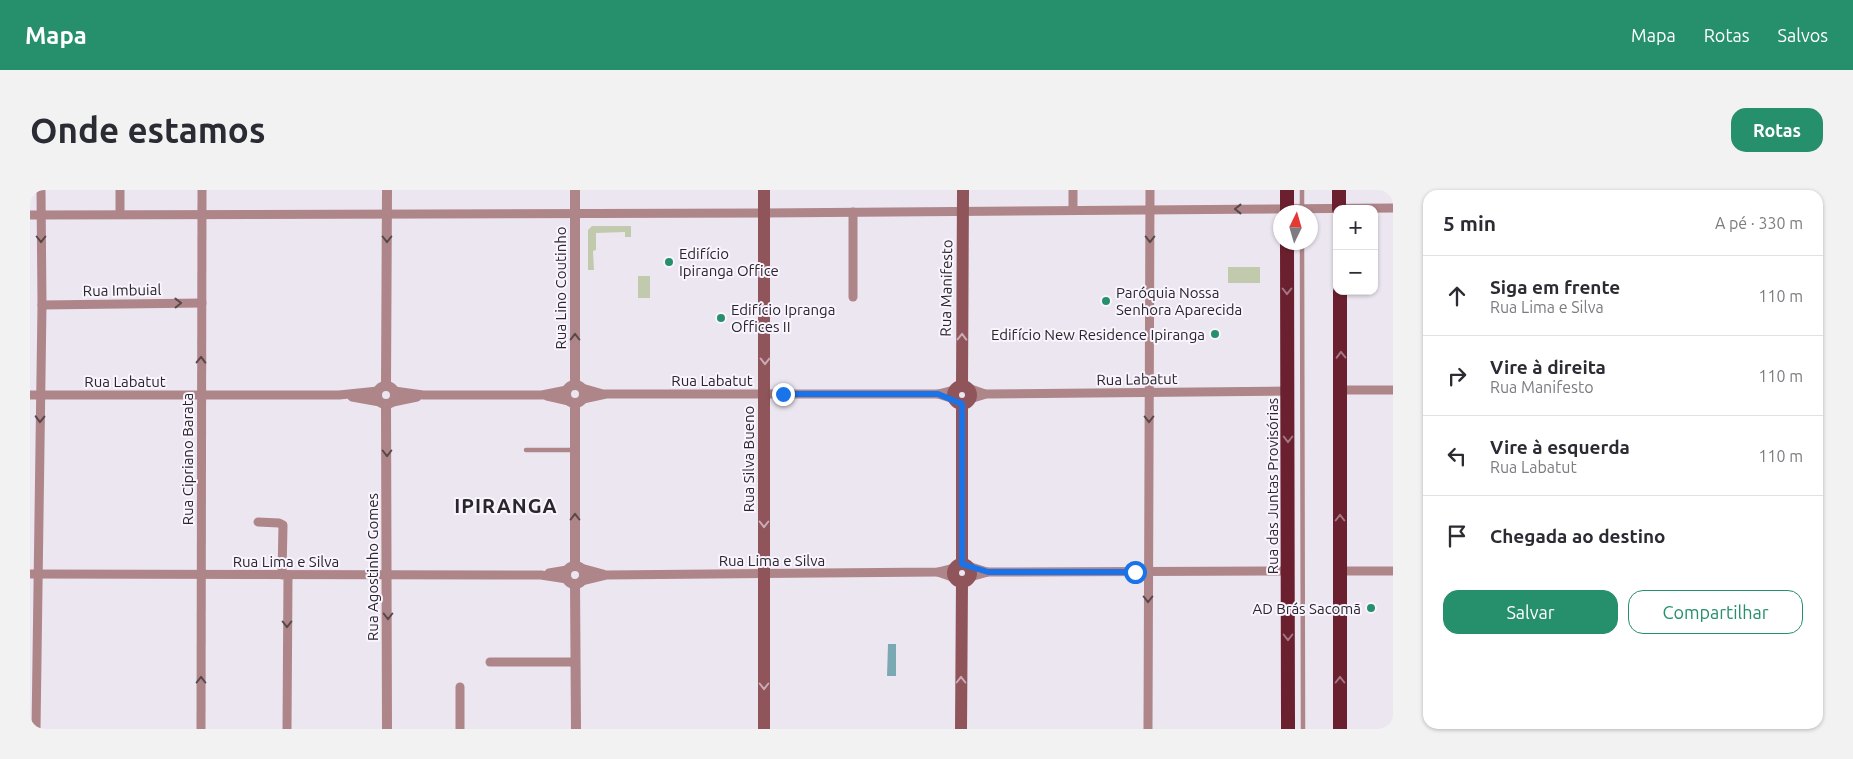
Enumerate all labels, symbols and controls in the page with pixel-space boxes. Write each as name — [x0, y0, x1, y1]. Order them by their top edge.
text: Mapa — [25, 22, 87, 49]
text: Mapa — [1631, 25, 1676, 45]
text: Rotas — [1704, 25, 1750, 45]
text: Salvos — [1778, 25, 1828, 45]
button: Rotas — [1731, 108, 1823, 152]
text: Onde estamos — [30, 110, 265, 150]
one-way arrow — [1234, 204, 1242, 214]
north arrow — [1273, 205, 1318, 250]
map controls — [1333, 205, 1378, 295]
button: + — [1333, 205, 1378, 250]
text: 5 min — [1443, 211, 1496, 235]
text: A pé · 330 m — [1715, 214, 1803, 232]
street label: Rua Lino Coutinho — [552, 226, 569, 350]
one-way arrow — [36, 235, 46, 243]
one-way arrow — [382, 235, 392, 243]
one-way arrow — [1145, 235, 1155, 243]
street label: Rua Manifesto — [937, 239, 955, 337]
place label: Edifício Ipiranga Office — [679, 245, 779, 279]
button: − — [1333, 250, 1378, 295]
marker: Edifício Ipiranga Office — [663, 256, 675, 268]
text: Siga em frente — [1490, 276, 1620, 298]
street label: Rua Imbuial — [83, 281, 161, 299]
icon: ahead — [1443, 282, 1471, 310]
place label: Paróquia Nossa Senhora Aparecida — [1116, 284, 1242, 318]
text: 110 m — [1758, 287, 1803, 305]
one-way arrow — [1282, 288, 1292, 295]
marker: Paróquia Nossa Senhora Aparecida — [1100, 295, 1112, 307]
one-way arrow — [174, 298, 182, 309]
text: Rua Lima e Silva — [1490, 298, 1604, 316]
place label: Edifício Ipranga Offices II — [731, 301, 835, 335]
marker: Edifício Ipranga Offices II — [715, 312, 727, 324]
place label: Edifício New Residence Ipiranga — [991, 326, 1205, 343]
marker: Edifício New Residence Ipiranga — [1209, 328, 1221, 340]
one-way arrow — [570, 332, 580, 340]
one-way arrow — [957, 333, 967, 340]
one-way arrow — [1336, 351, 1346, 359]
one-way arrow — [196, 356, 207, 364]
text: Vire à direita — [1490, 356, 1606, 378]
one-way arrow — [759, 357, 770, 365]
icon: right — [1443, 362, 1471, 390]
text: 110 m — [1758, 367, 1803, 385]
street label: Rua Labatut — [1096, 370, 1178, 388]
street label: Rua Labatut — [671, 372, 753, 389]
street label: Rua Labatut — [84, 373, 166, 390]
text: Rua Manifesto — [1490, 378, 1594, 396]
route end — [772, 383, 795, 406]
street label: Rua Cipriano Barata — [179, 393, 196, 525]
street label: Rua das Juntas Provisórias — [1264, 398, 1281, 574]
street label: Rua Silva Bueno — [740, 406, 757, 512]
one-way arrow — [35, 415, 45, 423]
one-way arrow — [1144, 415, 1154, 423]
one-way arrow — [1283, 436, 1293, 444]
text: Vire à esquerda — [1490, 436, 1630, 458]
icon: left — [1443, 442, 1471, 470]
text: 110 m — [1758, 447, 1803, 465]
one-way arrow — [382, 450, 392, 457]
text: Rua Labatut — [1490, 458, 1577, 476]
street label: Rua Agostinho Gomes — [364, 493, 381, 641]
district label: IPIRANGA — [454, 494, 558, 517]
one-way arrow — [570, 513, 580, 520]
one-way arrow — [1335, 514, 1345, 522]
one-way arrow — [759, 520, 769, 528]
icon: arrive — [1443, 522, 1471, 550]
text: Chegada ao destino — [1490, 525, 1666, 547]
street label: Rua Lima e Silva — [719, 552, 825, 569]
street label: Rua Lima e Silva — [233, 553, 339, 570]
route start — [1124, 561, 1147, 584]
button: Salvar — [1443, 590, 1618, 634]
button: Compartilhar — [1628, 590, 1803, 634]
one-way arrow — [1143, 595, 1153, 603]
place label: AD Brás Sacomã — [1252, 600, 1361, 617]
marker: AD Brás Sacomã — [1365, 602, 1377, 614]
one-way arrow — [383, 612, 393, 620]
one-way arrow — [282, 620, 293, 628]
one-way arrow — [1283, 634, 1293, 641]
one-way arrow — [196, 676, 206, 684]
one-way arrow — [956, 676, 967, 684]
one-way arrow — [1335, 676, 1345, 684]
one-way arrow — [759, 682, 769, 690]

